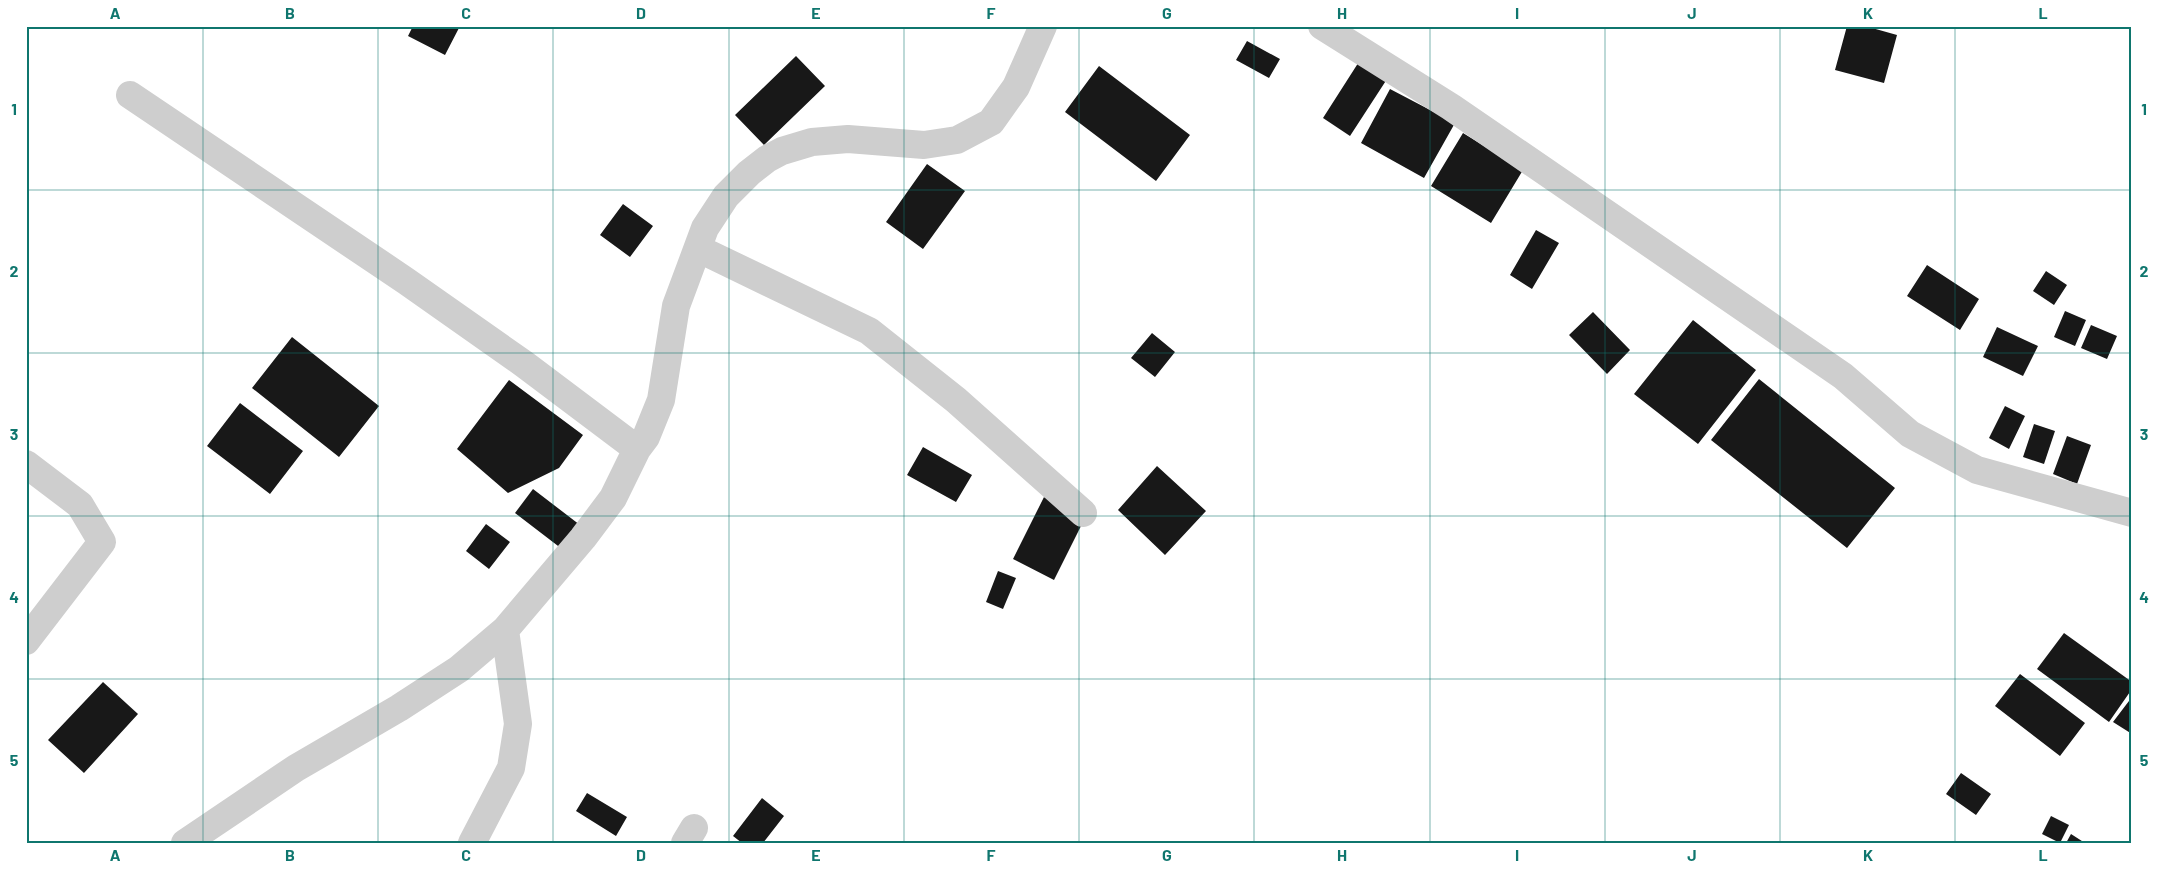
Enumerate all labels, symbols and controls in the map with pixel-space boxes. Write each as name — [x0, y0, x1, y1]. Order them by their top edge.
text: A — [110, 3, 121, 22]
text: B — [285, 3, 295, 22]
text: C — [461, 3, 471, 22]
text: D — [636, 3, 646, 22]
text: E — [811, 3, 821, 22]
text: F — [987, 3, 996, 22]
text: G — [1162, 3, 1172, 22]
text: H — [1337, 3, 1347, 22]
text: I — [1515, 3, 1519, 22]
text: J — [1687, 3, 1697, 22]
text: K — [1863, 3, 1873, 22]
text: L — [2038, 3, 2048, 22]
text: 1 — [11, 99, 17, 118]
text: 1 — [2141, 99, 2147, 118]
text: 2 — [10, 261, 19, 280]
text: 2 — [2140, 261, 2149, 280]
text: 3 — [10, 424, 18, 443]
text: 3 — [2140, 424, 2148, 443]
text: 4 — [9, 587, 19, 606]
text: 4 — [2139, 587, 2149, 606]
text: 5 — [10, 750, 19, 769]
text: 5 — [2140, 750, 2149, 769]
text: A — [110, 845, 121, 864]
text: B — [285, 845, 295, 864]
text: C — [461, 845, 471, 864]
text: D — [636, 845, 646, 864]
text: E — [811, 845, 821, 864]
text: F — [987, 845, 996, 864]
text: G — [1162, 845, 1172, 864]
text: H — [1337, 845, 1347, 864]
text: I — [1515, 845, 1519, 864]
text: J — [1687, 845, 1697, 864]
text: K — [1863, 845, 1873, 864]
text: L — [2038, 845, 2048, 864]

